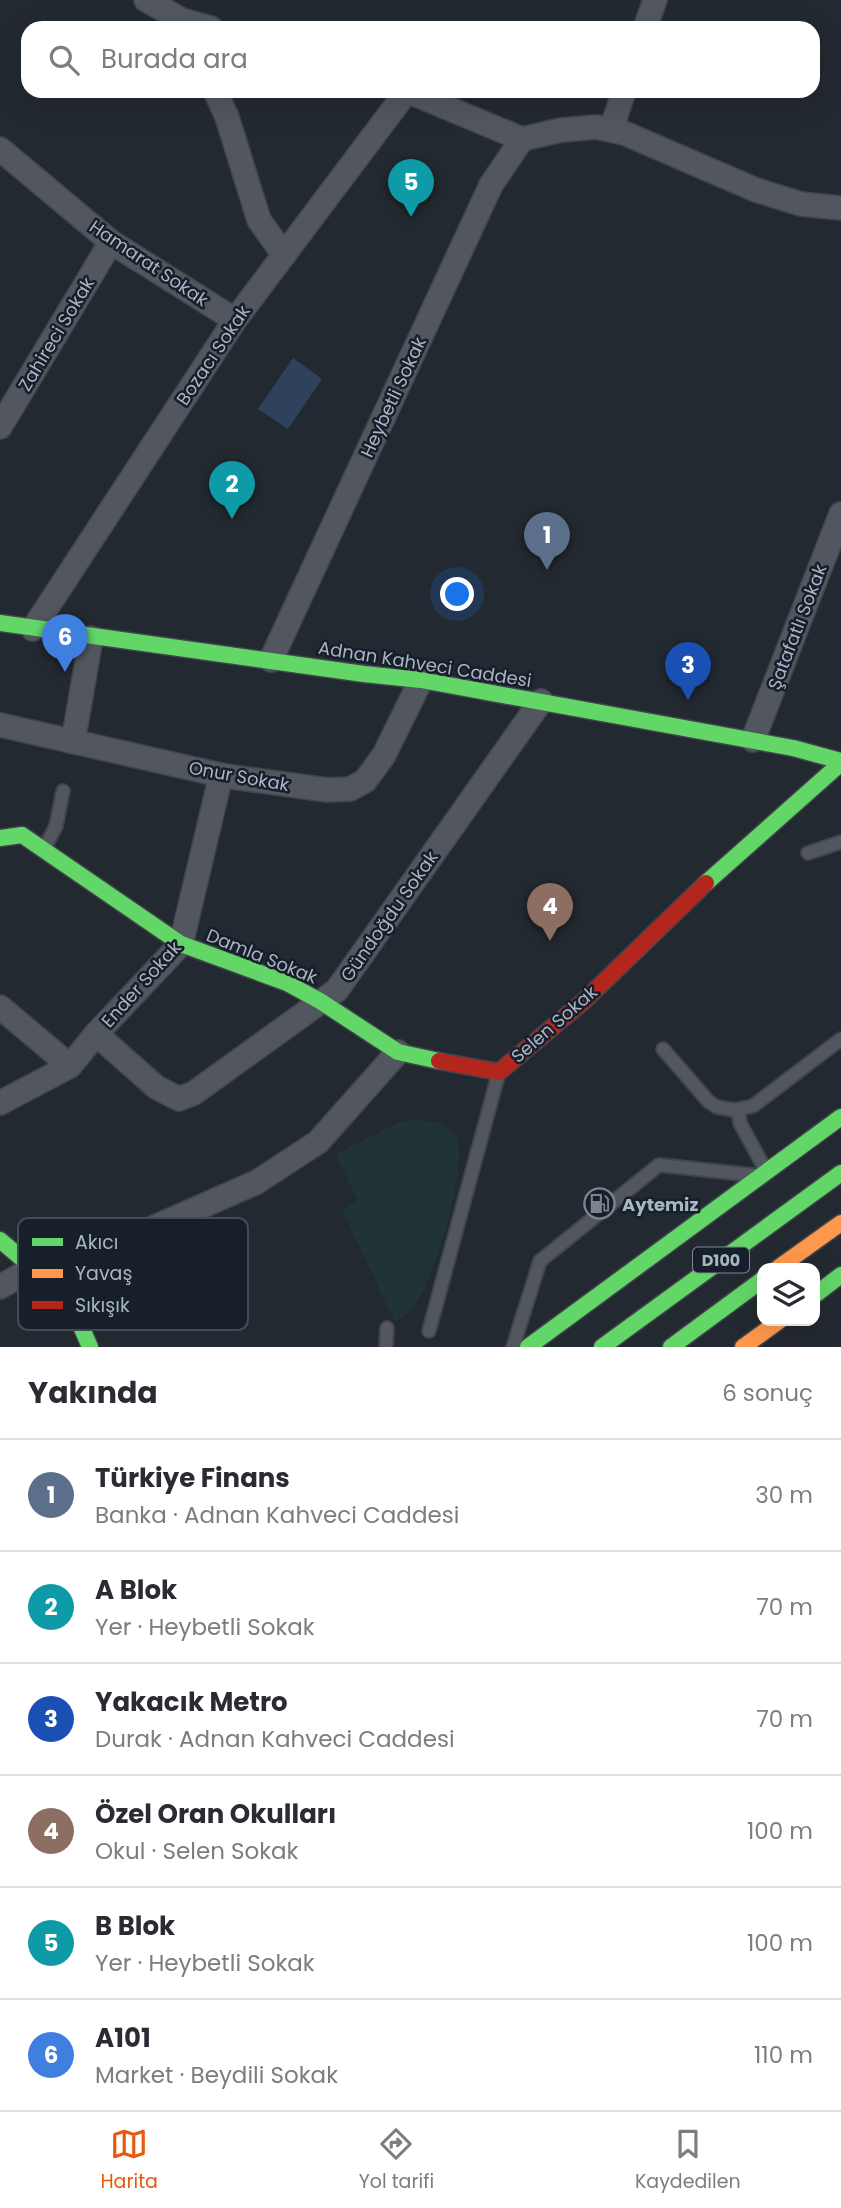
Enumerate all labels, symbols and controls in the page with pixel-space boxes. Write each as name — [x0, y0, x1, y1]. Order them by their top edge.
search box — [21, 21, 820, 98]
icon: search — [45, 41, 83, 79]
text: Burada ara — [101, 41, 248, 77]
pin: 5 — [388, 159, 434, 217]
street label: Hamarat Sokak — [85, 214, 214, 312]
street label: Zahireci Sokak — [12, 272, 100, 396]
street label: Bozacı Sokak — [170, 299, 256, 410]
street label: Heybetli Sokak — [354, 332, 432, 461]
pin: 2 — [209, 461, 255, 519]
pin: 1 — [524, 512, 570, 570]
street label: Şatafatlı Sokak — [762, 560, 833, 693]
your location — [440, 577, 474, 611]
pin: 6 — [42, 614, 88, 672]
street label: Adnan Kahveci Caddesi — [317, 635, 533, 693]
pin: 3 — [665, 642, 711, 700]
street label: Onur Sokak — [187, 755, 292, 797]
street label: Gündoğdu Sokak — [335, 845, 444, 986]
pin: 4 — [527, 883, 573, 941]
street label: Damla Sokak — [203, 922, 322, 990]
street label: Ender Sokak — [95, 935, 187, 1033]
street label: Selen Sokak — [506, 979, 603, 1068]
fuel station icon: Aytemiz — [582, 1187, 616, 1221]
place label: Aytemiz — [622, 1192, 698, 1217]
legend — [18, 1218, 248, 1330]
text: Akıcı — [75, 1229, 118, 1256]
road number: D100 — [693, 1248, 749, 1272]
text: Yavaş — [75, 1260, 132, 1287]
map controls — [757, 1263, 820, 1326]
button: layers — [757, 1263, 820, 1326]
text: Sıkışık — [75, 1292, 130, 1319]
text: Yakında — [28, 1371, 158, 1414]
text: 6 sonuç — [722, 1377, 813, 1409]
text: Türkiye Finans — [95, 1460, 290, 1496]
text: 1 — [47, 1479, 55, 1511]
text: 30 m — [755, 1479, 813, 1511]
text: Banka · Adnan Kahveci Caddesi — [95, 1499, 459, 1531]
text: A Blok — [95, 1572, 177, 1608]
text: 2 — [44, 1591, 58, 1623]
text: 70 m — [756, 1591, 813, 1623]
text: Yer · Heybetli Sokak — [95, 1611, 315, 1643]
text: Yakacık Metro — [95, 1684, 288, 1720]
text: 3 — [44, 1703, 58, 1735]
text: 70 m — [756, 1703, 813, 1735]
text: Durak · Adnan Kahveci Caddesi — [95, 1723, 455, 1755]
text: Özel Oran Okulları — [95, 1796, 336, 1832]
text: 4 — [43, 1815, 59, 1847]
text: 100 m — [747, 1815, 813, 1847]
text: Okul · Selen Sokak — [95, 1835, 298, 1867]
text: B Blok — [95, 1908, 175, 1944]
text: 5 — [44, 1927, 58, 1959]
text: 100 m — [747, 1927, 813, 1959]
text: Yer · Heybetli Sokak — [95, 1947, 315, 1979]
text: A101 — [95, 2020, 151, 2056]
text: 6 — [44, 2039, 58, 2071]
text: 110 m — [754, 2039, 813, 2071]
text: Market · Beydili Sokak — [95, 2059, 338, 2091]
tab: Harita — [100, 2125, 158, 2196]
tab: Yol tarifi — [359, 2125, 434, 2196]
tab: Kaydedilen — [635, 2125, 741, 2196]

